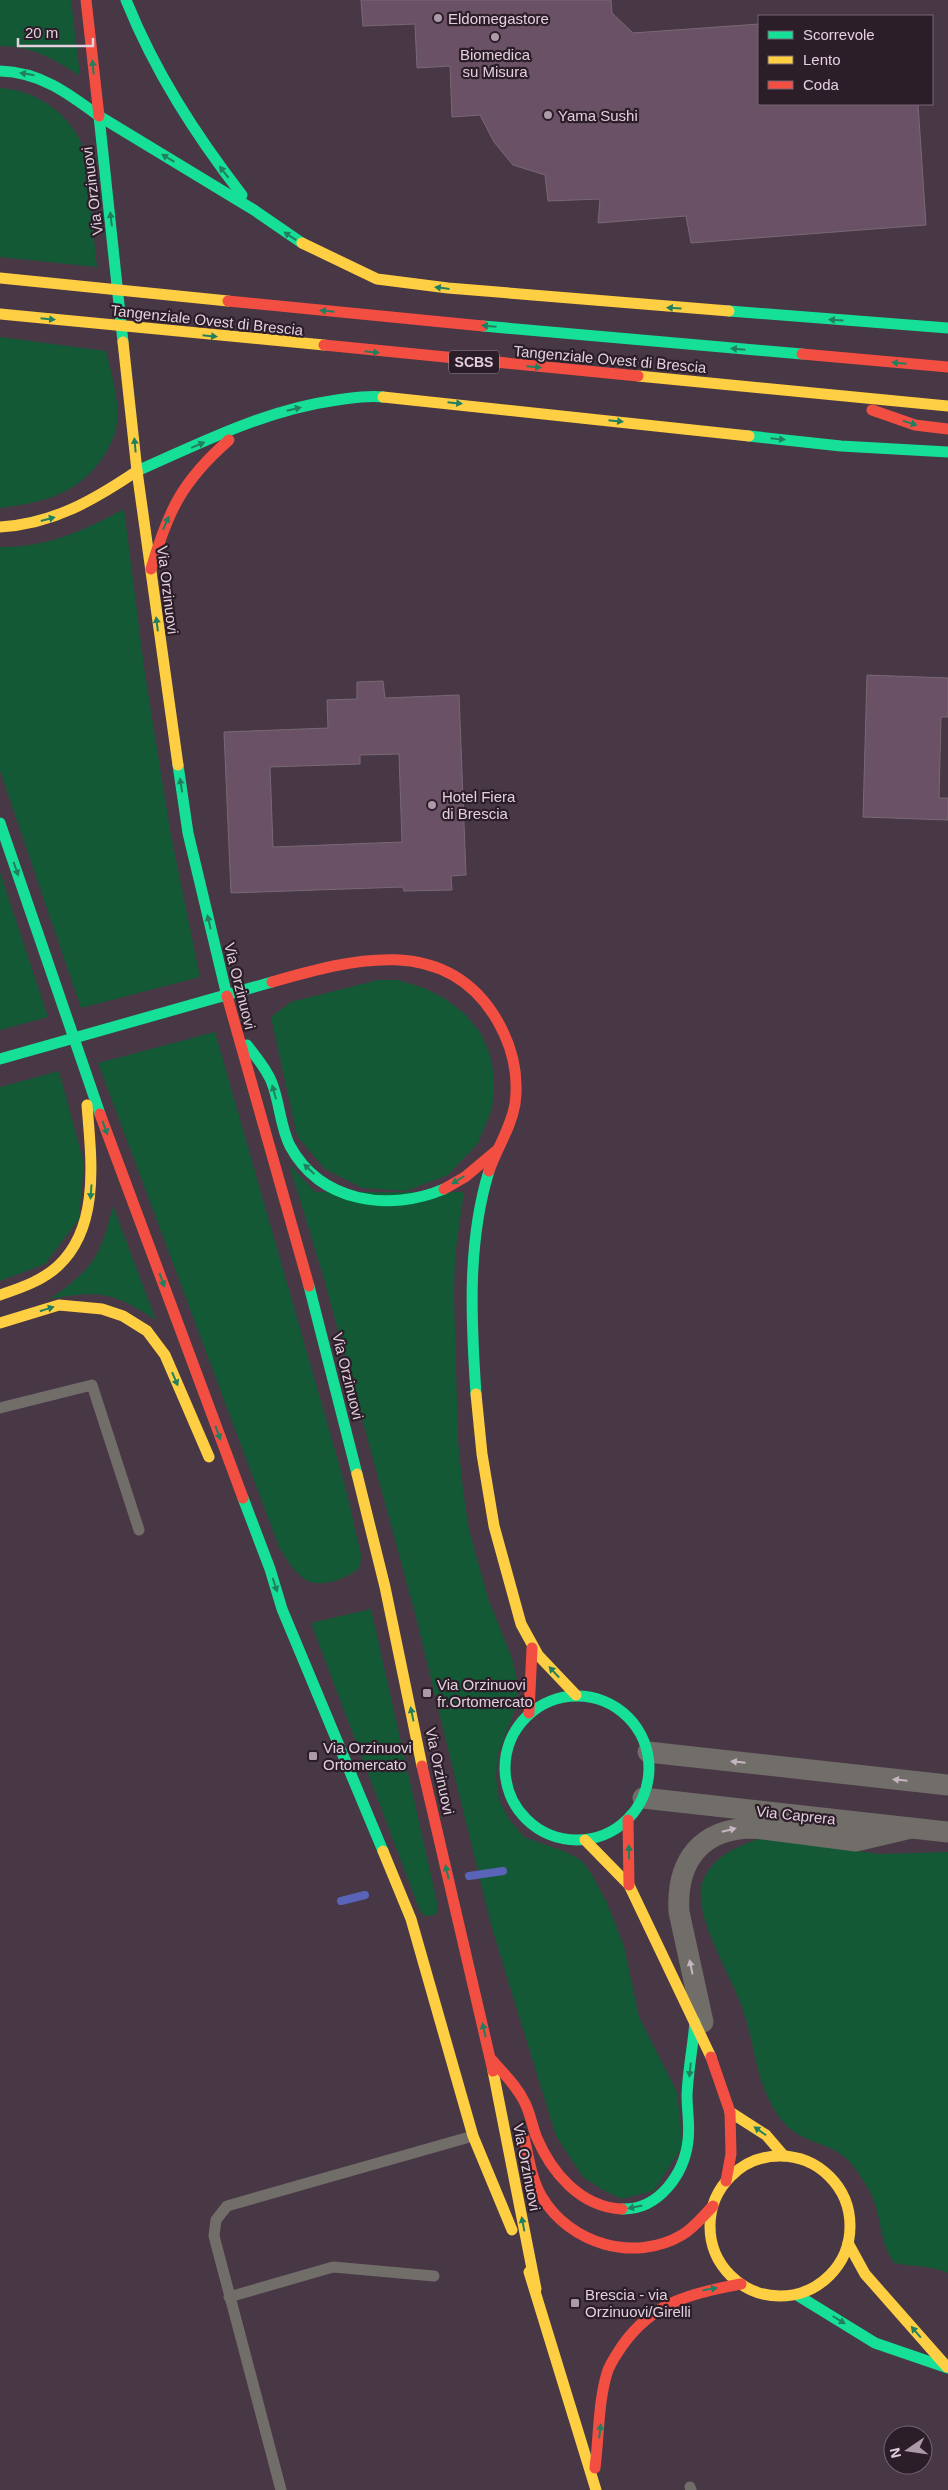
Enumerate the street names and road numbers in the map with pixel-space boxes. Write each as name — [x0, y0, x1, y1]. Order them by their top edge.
street label: Via Orzinuovi — [78, 146, 106, 236]
street label: Tangenziale Ovest di Brescia — [110, 301, 305, 339]
street label: Tangenziale Ovest di Brescia — [513, 342, 708, 376]
road number: SCBS — [449, 351, 499, 374]
street label: Via Orzinuovi — [154, 545, 182, 635]
street label: Via Orzinuovi — [221, 941, 259, 1031]
street label: Via Orzinuovi — [329, 1331, 367, 1421]
street label: Via Orzinuovi — [422, 1726, 458, 1816]
street label: Via Caprera — [755, 1802, 837, 1828]
street label: Via Orzinuovi — [510, 2122, 544, 2212]

